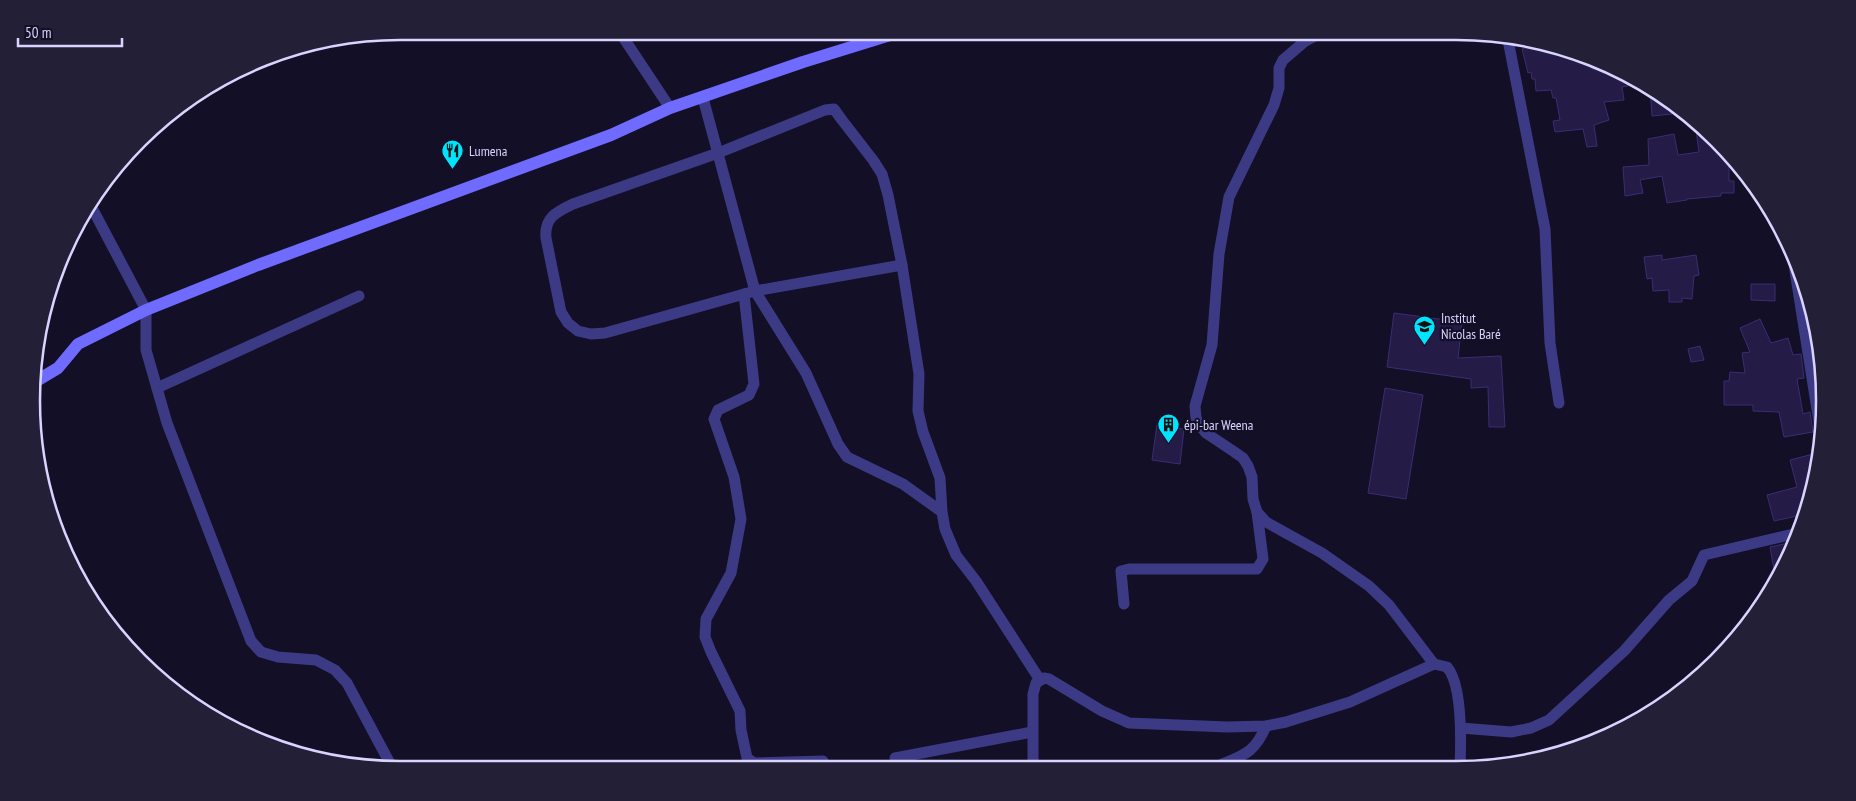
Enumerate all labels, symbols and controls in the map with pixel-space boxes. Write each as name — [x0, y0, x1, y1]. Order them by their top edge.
scale bar — [18, 15, 121, 47]
text: 50 m — [25, 23, 51, 42]
restaurant icon: Lumena — [441, 139, 465, 170]
place label: Lumena — [469, 142, 507, 160]
place label: Institut Nicolas Baré — [1441, 309, 1501, 343]
school or university icon: Institut Nicolas Baré — [1413, 314, 1437, 345]
building icon: épi-bar Weena — [1156, 413, 1180, 444]
place label: épi-bar Weena — [1184, 416, 1253, 434]

